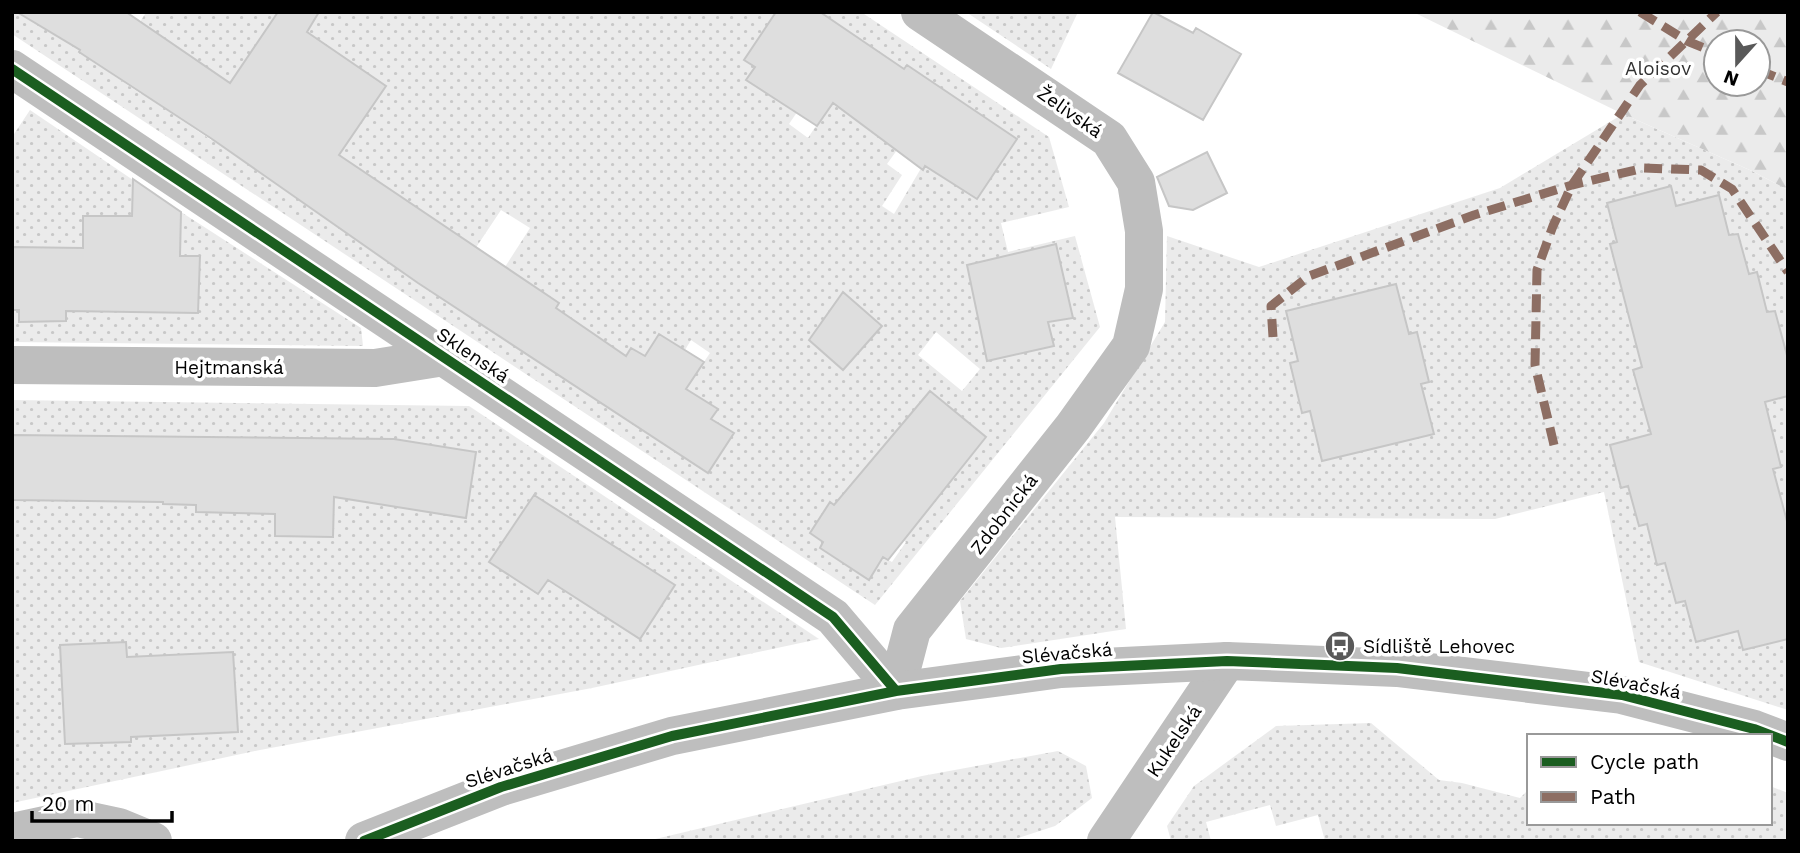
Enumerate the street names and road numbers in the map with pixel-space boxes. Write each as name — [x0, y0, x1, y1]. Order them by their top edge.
street label: Želivská — [1033, 81, 1107, 143]
street label: Sklenská — [432, 322, 514, 388]
street label: Hejtmanská — [174, 356, 284, 379]
street label: Zdobnická — [966, 469, 1043, 559]
street label: Slévačská — [1021, 638, 1114, 668]
street label: Slévačská — [1589, 664, 1683, 704]
street label: Kukelská — [1141, 700, 1207, 782]
street label: Slévačská — [462, 743, 556, 793]

